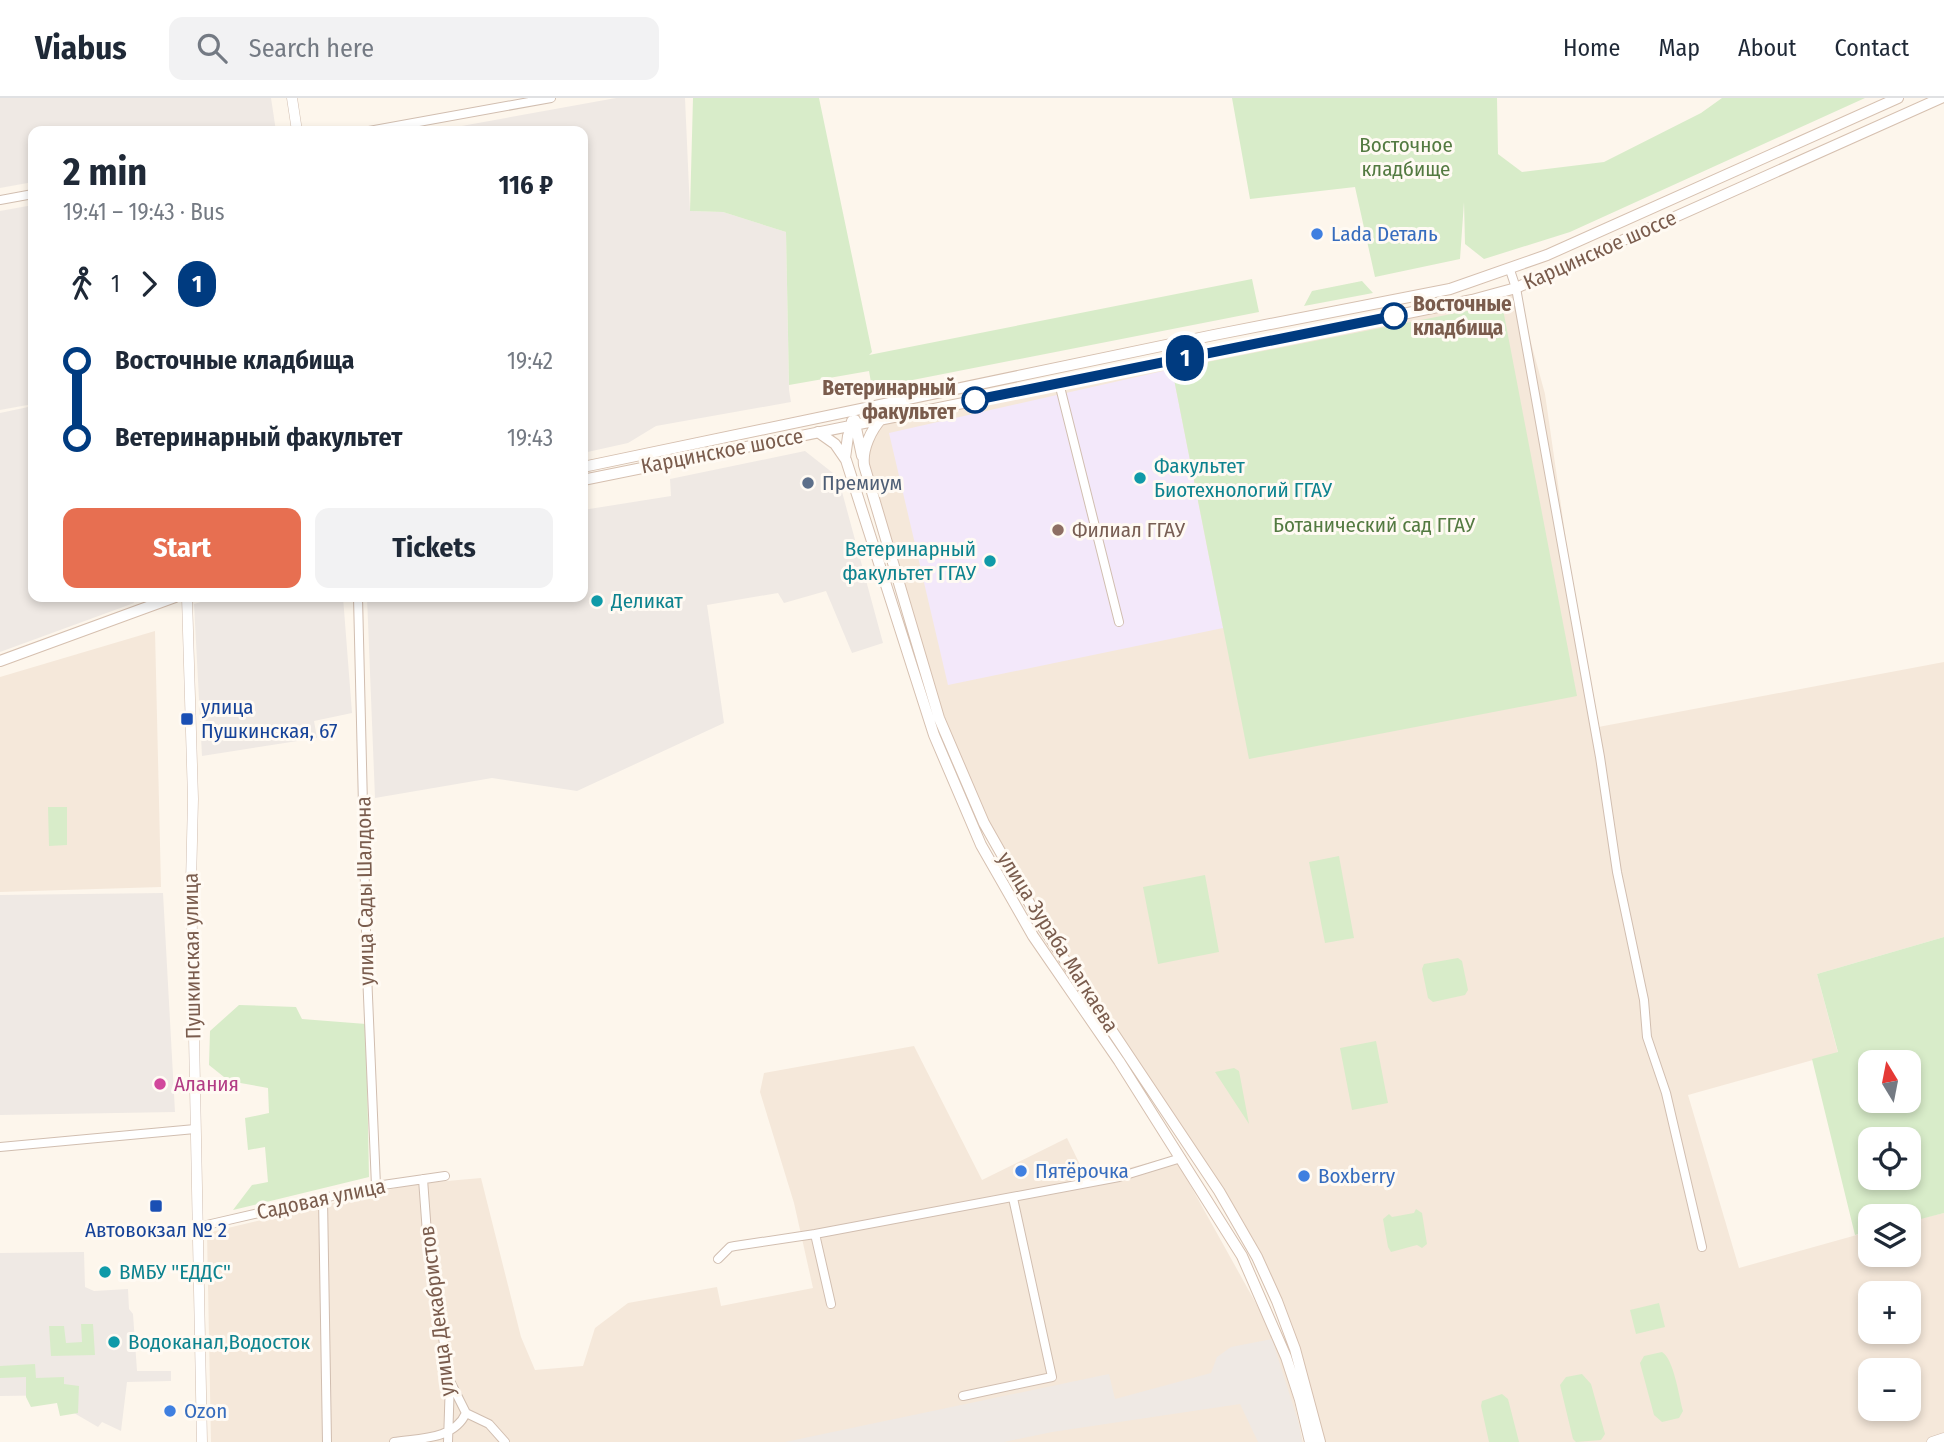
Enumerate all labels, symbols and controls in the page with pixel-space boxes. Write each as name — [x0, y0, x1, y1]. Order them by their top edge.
search box — [169, 17, 659, 80]
text: Viabus — [35, 28, 127, 68]
icon: search — [193, 29, 231, 67]
text: Search here — [249, 33, 374, 64]
text: Home — [1563, 34, 1620, 62]
text: Map — [1658, 34, 1700, 62]
text: About — [1738, 34, 1796, 62]
text: Contact — [1834, 34, 1909, 62]
park label: Восточное кладбище — [1359, 132, 1453, 182]
text: 2 min — [63, 149, 147, 195]
text: 116 ₽ — [498, 170, 553, 201]
text: 19:41 – 19:43 · Bus — [63, 198, 225, 226]
street label: Карцинское шоссе — [1519, 205, 1681, 295]
place label: Lada Dеталь — [1331, 221, 1438, 247]
marker: Lada Dеталь — [1309, 226, 1325, 242]
icon: walk — [63, 265, 101, 303]
icon: forward — [130, 265, 168, 303]
text: 1 — [111, 270, 120, 298]
text: 1 — [192, 270, 202, 298]
place label: Восточные кладбища — [1413, 291, 1512, 341]
marker: Восточные кладбища — [1381, 303, 1407, 329]
line badge: 1 — [1162, 335, 1208, 381]
text: 1 — [1180, 344, 1190, 372]
text: Восточные кладбища — [115, 345, 355, 376]
text: 19:42 — [507, 347, 553, 375]
place label: Ветеринарный факультет — [822, 375, 957, 425]
marker: Ветеринарный факультет — [962, 387, 988, 413]
text: Ветеринарный факультет — [115, 422, 402, 453]
street label: Карцинское шоссе — [639, 423, 805, 479]
text: 19:43 — [507, 424, 553, 452]
place label: Факультет Биотехнологий ГГАУ — [1154, 453, 1333, 503]
place label: Премиум — [822, 470, 902, 496]
marker: Факультет Биотехнологий ГГАУ — [1132, 470, 1148, 486]
marker: Премиум — [800, 475, 816, 491]
button: Start — [63, 508, 301, 588]
button: Tickets — [315, 508, 553, 588]
park label: Ботанический сад ГГАУ — [1273, 512, 1476, 538]
place label: Филиал ГГАУ — [1072, 517, 1186, 543]
marker: Филиал ГГАУ — [1050, 522, 1066, 538]
place label: Ветеринарный факультет ГГАУ — [842, 536, 977, 586]
marker: Ветеринарный факультет ГГАУ — [982, 553, 998, 569]
place label: Деликат — [610, 588, 683, 614]
marker: Деликат — [589, 593, 605, 609]
place label: улица Пушкинская, 67 — [201, 694, 337, 744]
marker: улица Пушкинская, 67 — [179, 711, 195, 727]
street label: улица Сады Шалдона — [350, 796, 380, 986]
street label: улица Зураба Магкаева — [992, 847, 1124, 1037]
street label: Пушкинская улица — [178, 873, 206, 1039]
north arrow — [1858, 1050, 1922, 1113]
map controls — [1858, 1050, 1921, 1421]
place label: Алания — [174, 1071, 239, 1097]
marker: Алания — [152, 1076, 168, 1092]
button: locate — [1858, 1127, 1921, 1190]
place label: Пятёрочка — [1035, 1158, 1129, 1184]
marker: Пятёрочка — [1013, 1163, 1029, 1179]
place label: Boxberry — [1318, 1163, 1396, 1189]
marker: Boxberry — [1296, 1168, 1312, 1184]
street label: Садовая улица — [254, 1173, 388, 1225]
marker: Автовокзал № 2 — [148, 1198, 164, 1214]
button: layers — [1858, 1204, 1921, 1267]
place label: Автовокзал № 2 — [85, 1217, 227, 1243]
street label: улица Декабристов — [414, 1224, 460, 1398]
place label: ВМБУ "ЕДДС" — [119, 1259, 231, 1285]
marker: ВМБУ "ЕДДС" — [97, 1264, 113, 1280]
button: + — [1858, 1281, 1921, 1344]
place label: Водоканал,Водосток — [128, 1329, 310, 1355]
marker: Водоканал,Водосток — [106, 1334, 122, 1350]
button: − — [1858, 1358, 1921, 1421]
place label: Ozon — [184, 1398, 227, 1424]
marker: Ozon — [162, 1403, 178, 1419]

